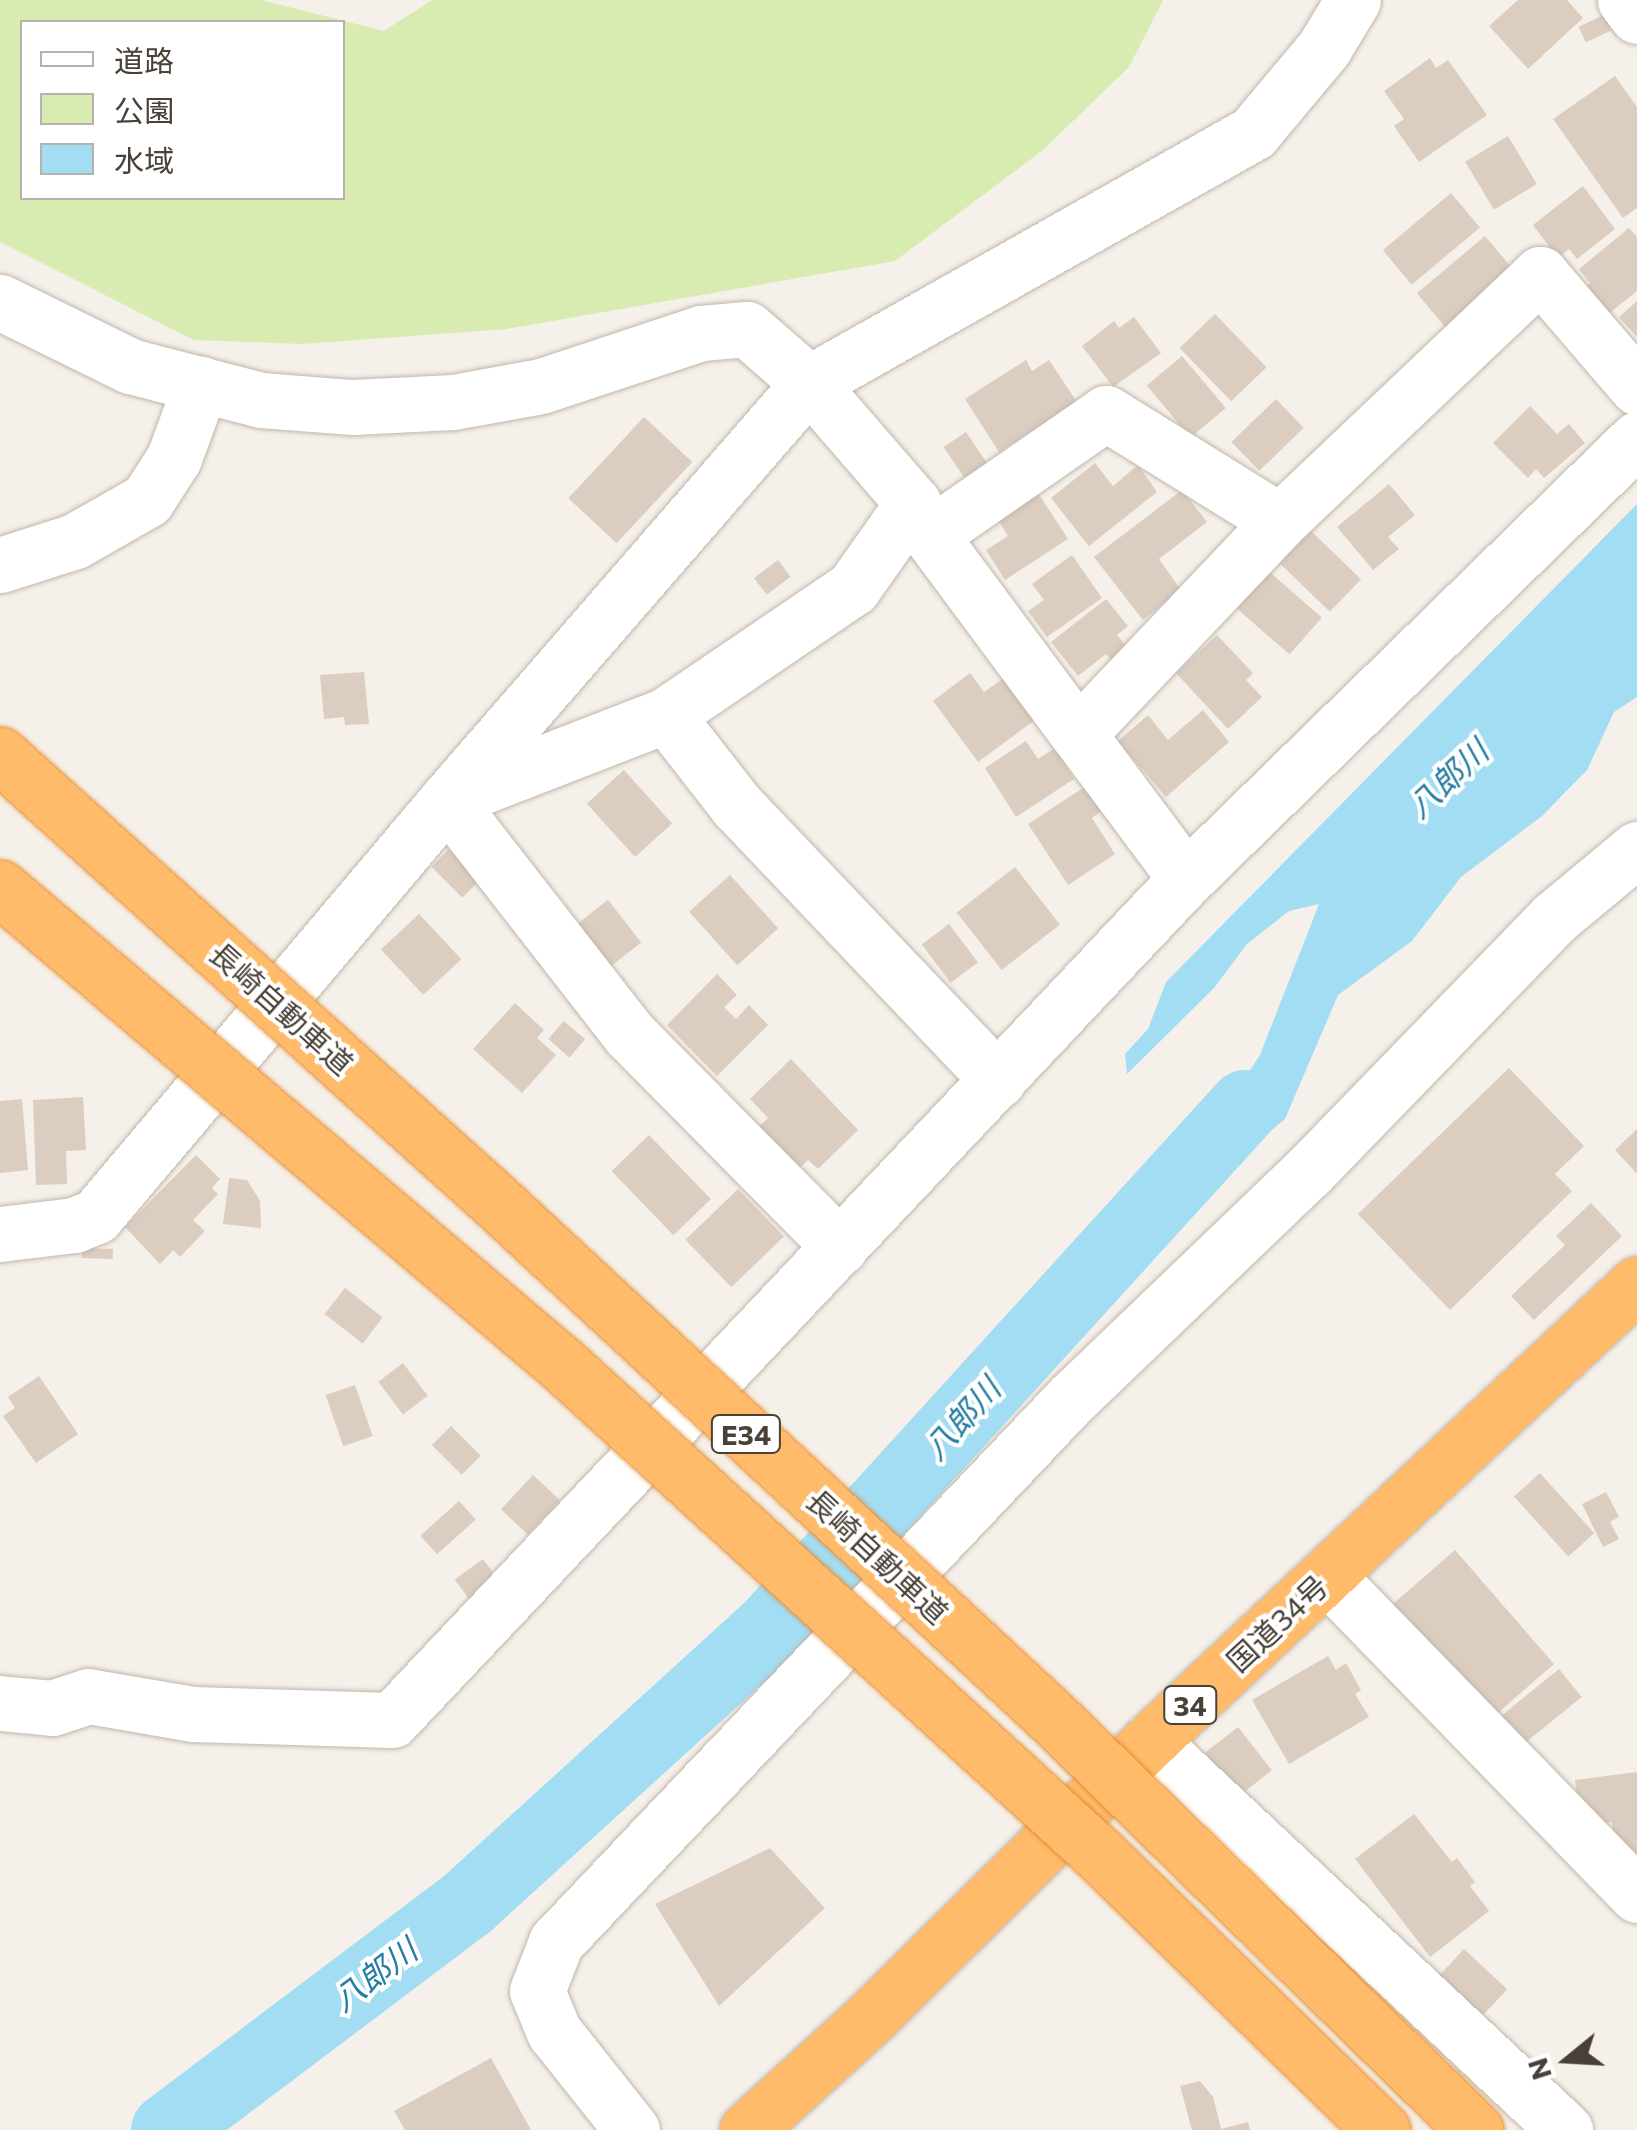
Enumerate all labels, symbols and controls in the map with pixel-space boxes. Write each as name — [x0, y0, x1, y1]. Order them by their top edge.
legend — [20, 20, 345, 200]
text: 道路 — [114, 41, 174, 78]
text: 公園 — [114, 91, 174, 128]
text: 水域 — [114, 141, 174, 178]
water label: 八郎川 — [1399, 731, 1495, 825]
street label: 長崎自動車道 — [203, 934, 361, 1082]
water label: 八郎川 — [915, 1369, 1007, 1467]
road number: E34 — [708, 1411, 784, 1457]
street label: 長崎自動車道 — [800, 1481, 956, 1631]
street label: 国道34号 — [1219, 1567, 1335, 1679]
road number: 34 — [1162, 1682, 1218, 1728]
water label: 八郎川 — [324, 1930, 424, 2018]
north arrow — [1517, 2010, 1617, 2110]
text: N — [1519, 2054, 1558, 2085]

